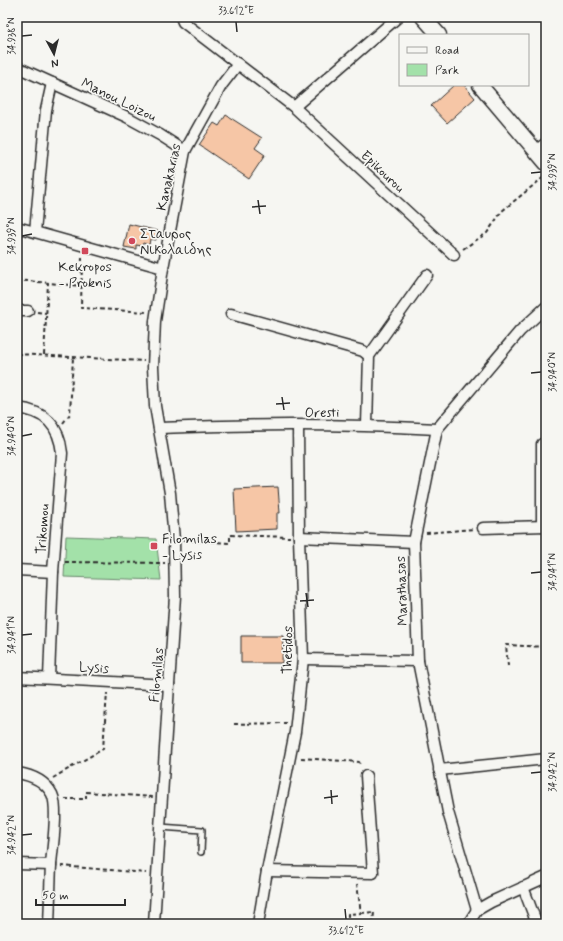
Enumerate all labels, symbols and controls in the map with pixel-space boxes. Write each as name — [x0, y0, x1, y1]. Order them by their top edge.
text: 33.612°E — [218, 4, 254, 18]
text: 34.938°N — [5, 17, 19, 55]
north arrow — [34, 34, 74, 74]
legend — [399, 34, 529, 86]
text: Road — [435, 43, 459, 59]
text: N — [51, 56, 60, 70]
text: Park — [435, 63, 459, 79]
street label: Manou Loizou — [78, 74, 159, 126]
street label: Kanakarias — [153, 142, 185, 213]
street label: Epikourou — [356, 147, 408, 197]
text: 34.939°N — [546, 153, 560, 191]
text: 34.939°N — [5, 217, 19, 255]
place label: Σταυρος Νικολαιδης — [140, 225, 212, 259]
marker: Σταυρος Νικολαιδης — [127, 236, 137, 246]
marker: Kekropos - Proknis — [80, 246, 90, 256]
place label: Kekropos - Proknis — [58, 258, 112, 292]
text: 34.940°N — [546, 352, 560, 392]
street label: Oresti — [305, 404, 339, 422]
text: 34.940°N — [5, 416, 19, 456]
street label: Trikomou — [32, 503, 54, 555]
place label: Filomilas - Lysis — [162, 530, 217, 564]
marker: Filomilas - Lysis — [149, 541, 159, 551]
text: 34.941°N — [546, 553, 560, 591]
street label: Marathasas — [392, 556, 412, 626]
text: 34.941°N — [5, 616, 19, 654]
street label: Thetidos — [279, 626, 297, 674]
street label: Filomilas — [146, 647, 168, 703]
street label: Lysis — [78, 658, 109, 678]
text: 34.942°N — [546, 752, 560, 792]
text: 34.942°N — [5, 815, 19, 855]
scale bar — [36, 881, 125, 907]
text: 50 m — [42, 888, 69, 904]
text: 33.612°E — [328, 924, 364, 938]

